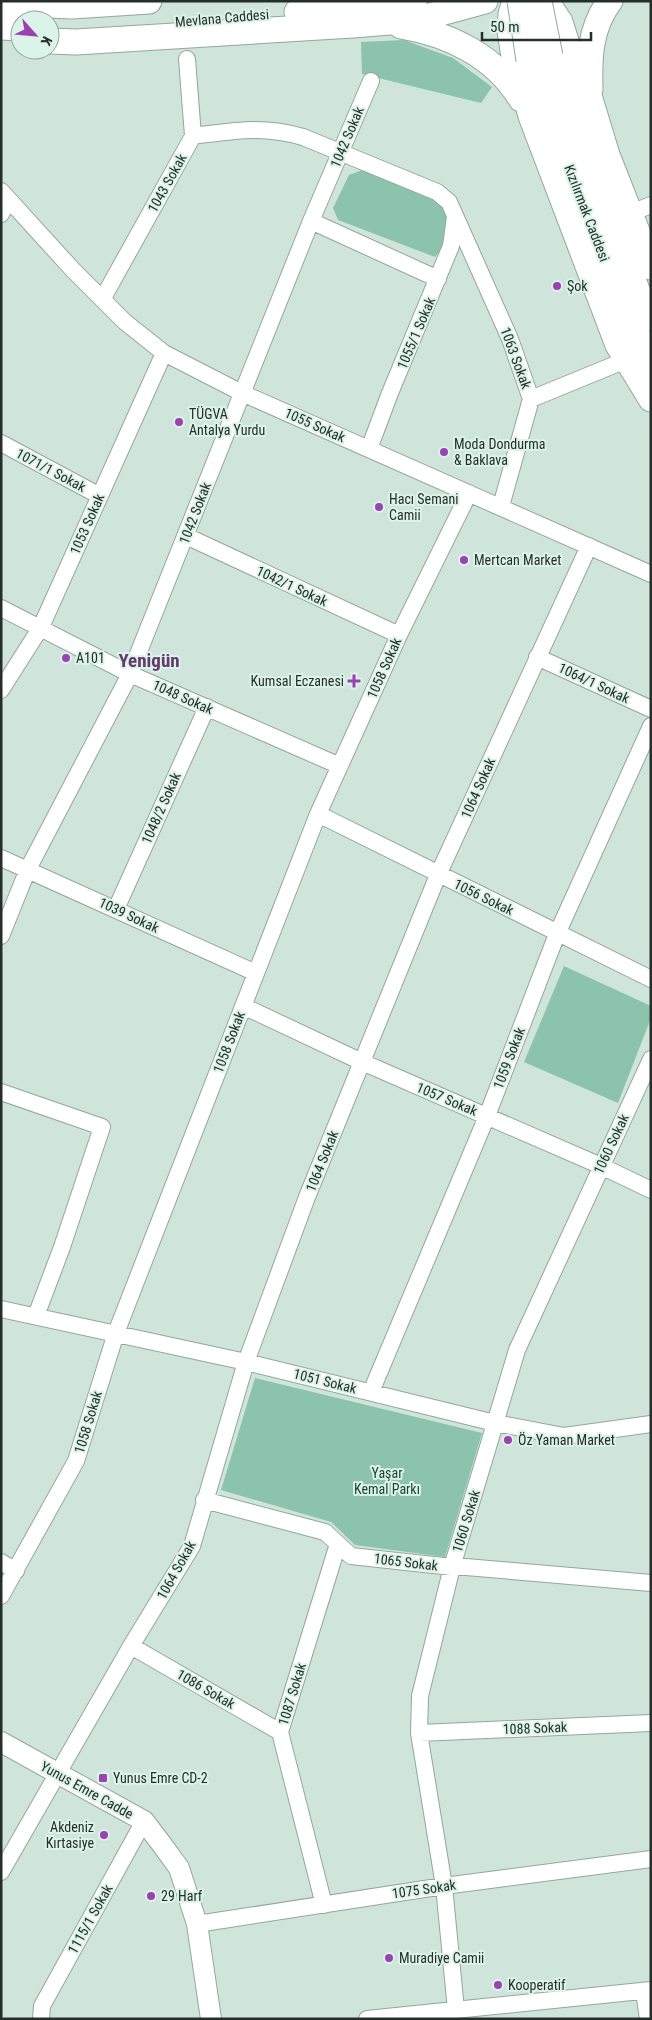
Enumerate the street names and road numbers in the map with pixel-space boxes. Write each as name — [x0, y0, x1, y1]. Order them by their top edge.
street label: Mevlana Caddesi — [174, 6, 270, 30]
street label: 1042 Sokak — [327, 104, 367, 170]
street label: 1043 Sokak — [144, 150, 190, 215]
street label: Kızılırmak Caddesi — [561, 162, 613, 264]
street label: 1055/1 Sokak — [394, 294, 439, 371]
street label: 1063 Sokak — [497, 325, 535, 392]
street label: 1055 Sokak — [282, 405, 348, 446]
street label: 1071/1 Sokak — [13, 445, 89, 495]
street label: 1042 Sokak — [176, 479, 214, 546]
street label: 1053 Sokak — [67, 491, 108, 557]
street label: 1042/1 Sokak — [254, 563, 331, 610]
street label: 1058 Sokak — [364, 635, 405, 701]
street label: 1064/1 Sokak — [556, 660, 633, 707]
street label: 1048 Sokak — [150, 677, 216, 718]
street label: 1064 Sokak — [458, 755, 499, 821]
street label: 1048/2 Sokak — [138, 769, 184, 846]
street label: 1056 Sokak — [452, 876, 517, 919]
street label: 1039 Sokak — [96, 894, 162, 936]
street label: 1058 Sokak — [210, 1008, 248, 1075]
street label: 1059 Sokak — [490, 1024, 528, 1091]
street label: 1057 Sokak — [414, 1079, 480, 1119]
street label: 1060 Sokak — [590, 1111, 632, 1177]
street label: 1064 Sokak — [303, 1127, 342, 1194]
street label: 1051 Sokak — [292, 1365, 359, 1397]
street label: 1058 Sokak — [71, 1388, 105, 1455]
street label: 1060 Sokak — [449, 1487, 483, 1554]
street label: 1064 Sokak — [153, 1537, 199, 1602]
street label: 1065 Sokak — [373, 1550, 440, 1574]
street label: 1087 Sokak — [275, 1660, 309, 1727]
street label: 1086 Sokak — [174, 1666, 239, 1712]
street label: 1088 Sokak — [502, 1719, 568, 1737]
street label: Yunus Emre Cadde — [38, 1758, 137, 1822]
street label: 1075 Sokak — [391, 1876, 458, 1901]
street label: 1115/1 Sokak — [64, 1881, 116, 1956]

